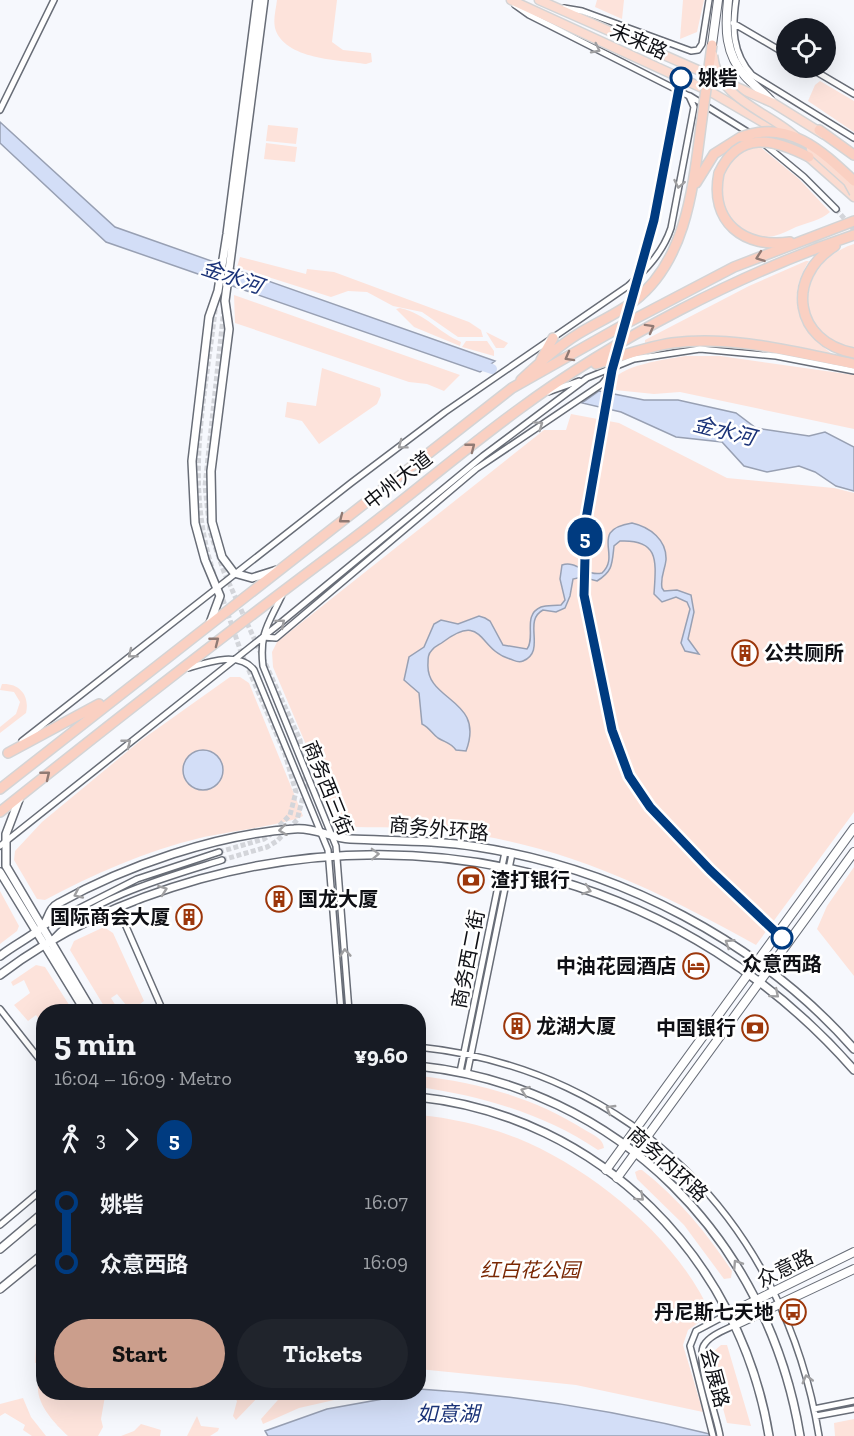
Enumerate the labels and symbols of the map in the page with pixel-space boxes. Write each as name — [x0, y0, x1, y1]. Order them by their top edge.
street label: 未来路 — [607, 18, 671, 64]
one-way arrow — [590, 41, 601, 53]
place label: 姚砦 — [698, 66, 738, 90]
marker: 姚砦 — [670, 67, 692, 89]
one-way arrow — [673, 178, 686, 188]
one-way arrow — [756, 250, 766, 263]
water label: 金水河 — [198, 254, 270, 300]
one-way arrow — [644, 323, 655, 335]
one-way arrow — [565, 350, 575, 361]
water label: 金水河 — [691, 411, 762, 451]
one-way arrow — [533, 422, 544, 433]
one-way arrow — [398, 437, 409, 448]
one-way arrow — [464, 443, 475, 454]
street label: 中州大道 — [359, 446, 437, 514]
one-way arrow — [339, 512, 350, 523]
line badge: 5 — [566, 518, 604, 556]
one-way arrow — [274, 619, 285, 630]
one-way arrow — [209, 638, 220, 649]
building icon: 公共厕所 — [730, 638, 760, 668]
place label: 公共厕所 — [764, 641, 844, 665]
one-way arrow — [127, 647, 138, 658]
street label: 商务西三街 — [298, 737, 358, 839]
one-way arrow — [121, 739, 132, 750]
one-way arrow — [39, 771, 50, 782]
street label: 商务外环路 — [388, 813, 490, 845]
one-way arrow — [279, 823, 288, 836]
one-way arrow — [371, 847, 380, 860]
bank icon: 渣打银行 — [456, 865, 486, 895]
place label: 渣打银行 — [490, 868, 570, 892]
one-way arrow — [581, 882, 592, 895]
building icon: 国龙大厦 — [264, 884, 294, 914]
one-way arrow — [157, 885, 168, 898]
one-way arrow — [73, 886, 84, 898]
place label: 国龙大厦 — [298, 887, 378, 911]
building icon: 国际商会大厦 — [174, 902, 204, 932]
place label: 国际商会大厦 — [50, 905, 170, 929]
street label: 商务西二街 — [447, 908, 489, 1010]
marker: 众意西路 — [771, 927, 793, 949]
one-way arrow — [725, 940, 736, 951]
one-way arrow — [339, 948, 352, 957]
hotel icon: 中油花园酒店 — [681, 951, 711, 981]
place label: 众意西路 — [742, 952, 822, 976]
place label: 中油花园酒店 — [556, 954, 676, 978]
one-way arrow — [768, 987, 779, 998]
building icon: 龙湖大厦 — [502, 1011, 532, 1041]
bank icon: 中国银行 — [740, 1013, 770, 1043]
place label: 龙湖大厦 — [536, 1014, 616, 1038]
place label: 中国银行 — [656, 1016, 736, 1040]
one-way arrow — [520, 1085, 531, 1098]
one-way arrow — [606, 1105, 616, 1116]
street label: 商务内环路 — [623, 1122, 713, 1206]
one-way arrow — [634, 1190, 644, 1201]
street label: 众意路 — [753, 1244, 817, 1292]
park label: 红白花公园 — [480, 1258, 583, 1282]
one-way arrow — [733, 1260, 744, 1271]
bus stop icon: 丹尼斯七天地 — [778, 1297, 808, 1327]
place label: 丹尼斯七天地 — [654, 1300, 774, 1324]
street label: 会展路 — [696, 1346, 734, 1410]
one-way arrow — [802, 1374, 815, 1384]
water label: 如意湖 — [417, 1401, 482, 1426]

